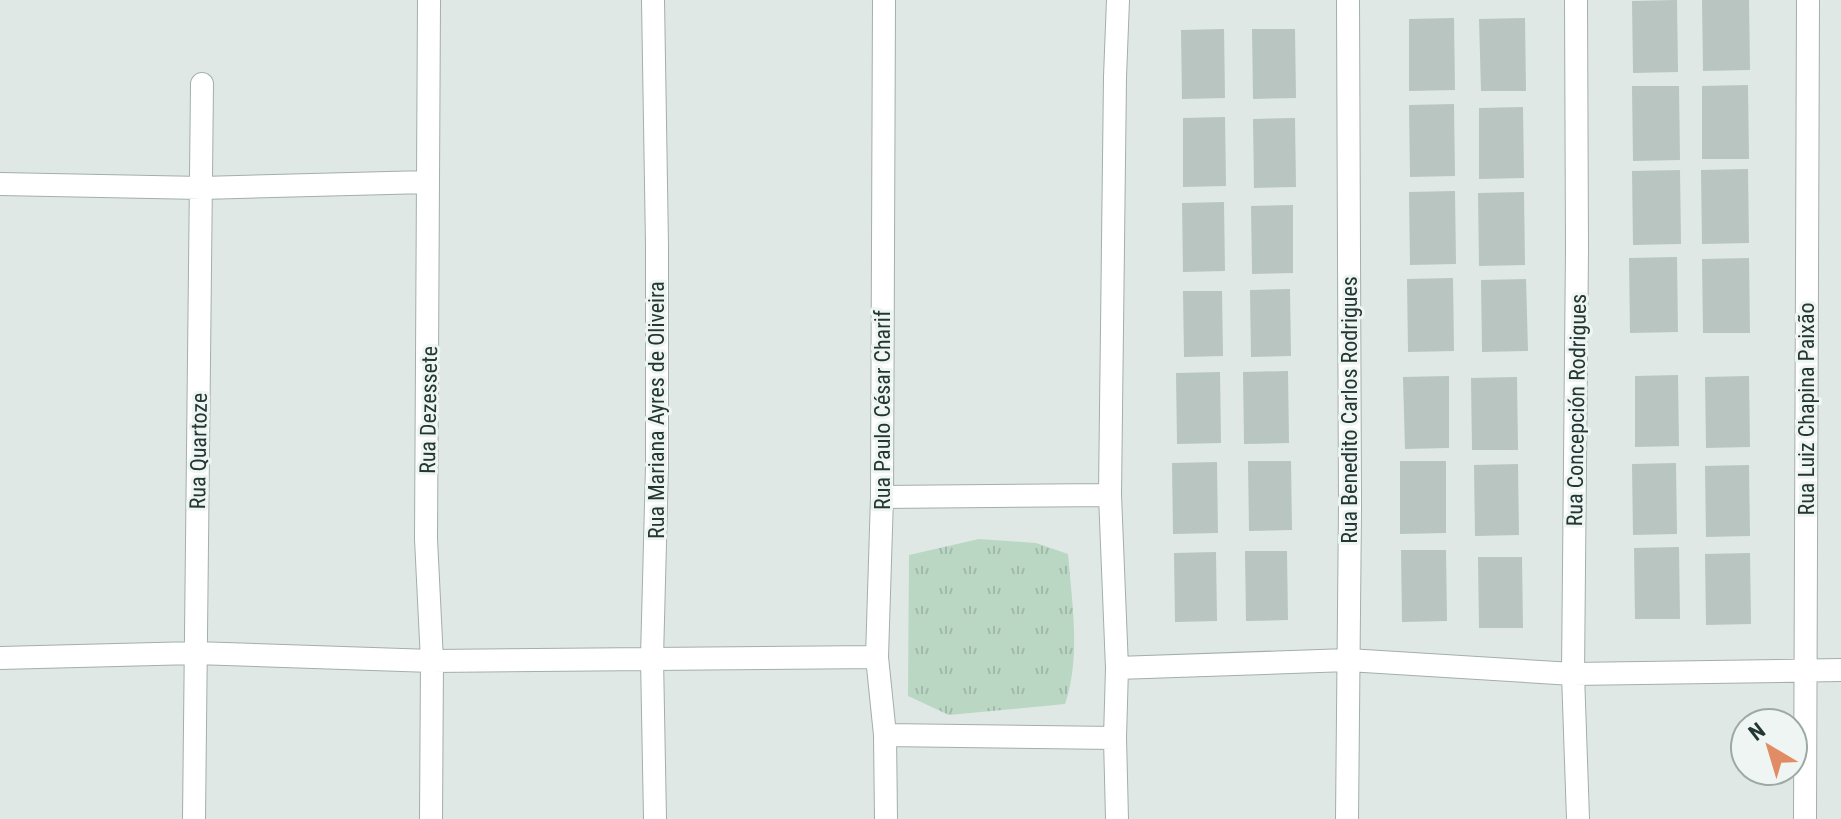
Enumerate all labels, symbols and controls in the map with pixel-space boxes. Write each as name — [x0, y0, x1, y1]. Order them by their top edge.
street label: Rua Benedito Carlos Rodrigues — [1337, 276, 1362, 544]
street label: Rua Mariana Ayres de Oliveira — [644, 281, 669, 539]
street label: Rua Concepción Rodrigues — [1562, 294, 1591, 526]
street label: Rua Luiz Chapina Paixão — [1794, 303, 1819, 515]
street label: Rua Paulo César Charif — [870, 310, 895, 510]
street label: Rua Dezessete — [415, 346, 442, 474]
street label: Rua Quartoze — [185, 393, 212, 509]
north arrow — [1729, 707, 1809, 787]
text: N — [1744, 718, 1770, 746]

